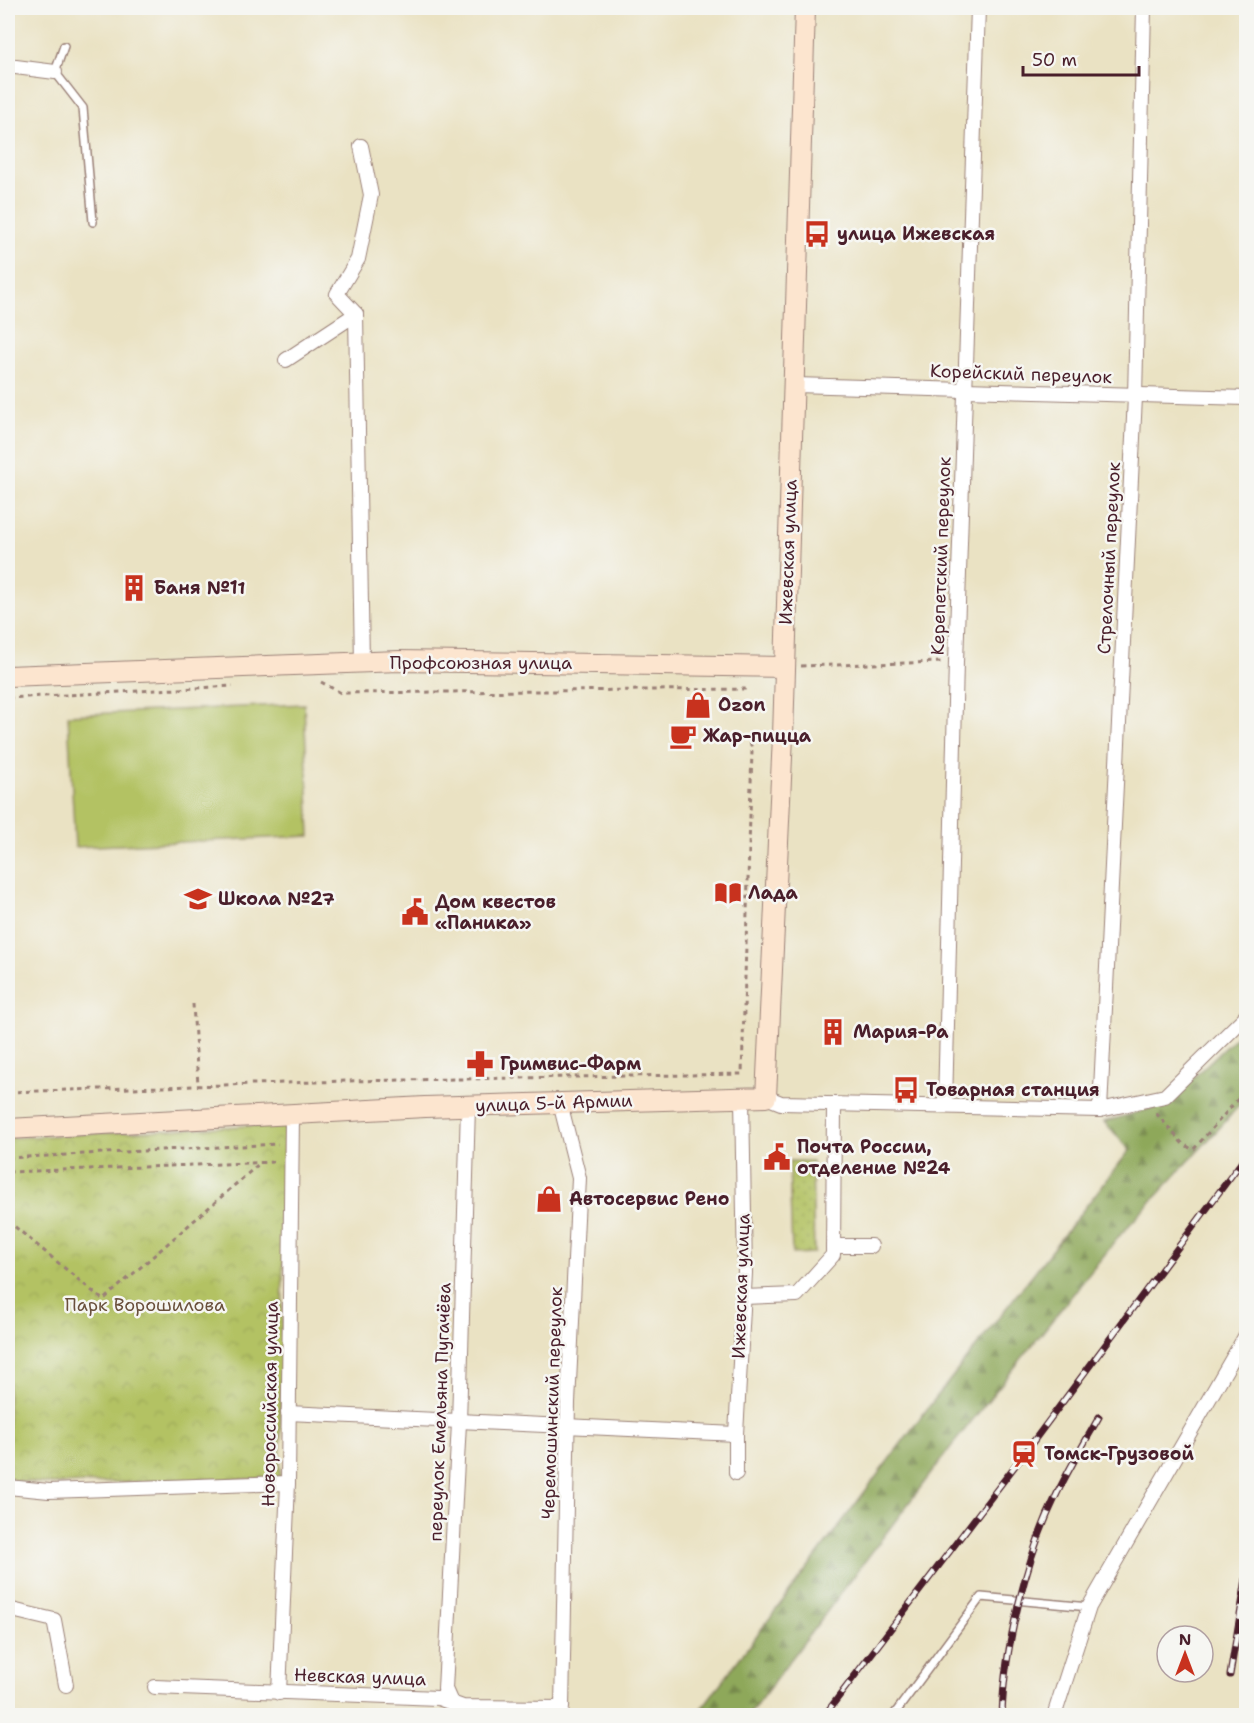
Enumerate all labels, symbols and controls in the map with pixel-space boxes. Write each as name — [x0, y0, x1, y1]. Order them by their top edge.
scale bar — [1023, 39, 1138, 77]
text: 50 m — [1032, 48, 1077, 72]
bus stop icon: улица Ижевская — [802, 219, 832, 249]
place label: улица Ижевская — [837, 222, 995, 246]
street label: Корейский переулок — [930, 359, 1113, 389]
street label: Керепетский переулок — [926, 456, 956, 656]
street label: Стрелочный переулок — [1092, 461, 1126, 655]
street label: Ижевская улица — [773, 479, 803, 625]
building icon: Баня №11 — [119, 573, 149, 603]
place label: Баня №11 — [154, 576, 246, 600]
street label: Профсоюзная улица — [390, 651, 572, 675]
shop icon: Ozon — [683, 690, 713, 720]
place label: Ozon — [718, 693, 765, 717]
cafe icon: Жар-пицца — [668, 721, 698, 751]
place label: Жар-пицца — [703, 724, 812, 748]
library icon: Лада — [713, 878, 743, 908]
place label: Лада — [748, 881, 799, 905]
school or university icon: Школа №27 — [183, 884, 213, 914]
place label: Школа №27 — [218, 887, 335, 911]
place label: Дом квестов «Паника» — [435, 890, 556, 935]
public building icon: Дом квестов «Паника» — [400, 897, 430, 927]
building icon: Мария-Ра — [818, 1017, 848, 1047]
place label: Мария-Ра — [853, 1020, 949, 1044]
pharmacy icon: Гримвис-Фарм — [465, 1049, 495, 1079]
place label: Гримвис-Фарм — [500, 1052, 641, 1076]
bus stop icon: Товарная cтанция — [891, 1075, 921, 1105]
place label: Товарная cтанция — [926, 1078, 1100, 1102]
street label: улица 5-й Армии — [475, 1088, 633, 1118]
place label: Почта России, отделение №24 — [797, 1135, 951, 1180]
public building icon: Почта России, отделение №24 — [762, 1142, 792, 1172]
shop icon: Автосервис Рено — [534, 1184, 564, 1214]
place label: Автосервис Рено — [569, 1187, 729, 1211]
street label: Ижевская улица — [726, 1213, 756, 1359]
street label: переулок Емельяна Пугачёва — [423, 1282, 457, 1542]
street label: Черемошинский переулок — [536, 1286, 568, 1520]
park label: Парк Ворошилова — [65, 1293, 225, 1317]
street label: Новороссийская улица — [256, 1301, 284, 1507]
station icon: Томск-Грузовой — [1009, 1439, 1039, 1469]
place label: Томск-Грузовой — [1044, 1442, 1194, 1466]
north arrow — [1155, 1624, 1215, 1684]
text: N — [1179, 1629, 1191, 1650]
street label: Невская улица — [294, 1663, 426, 1691]

